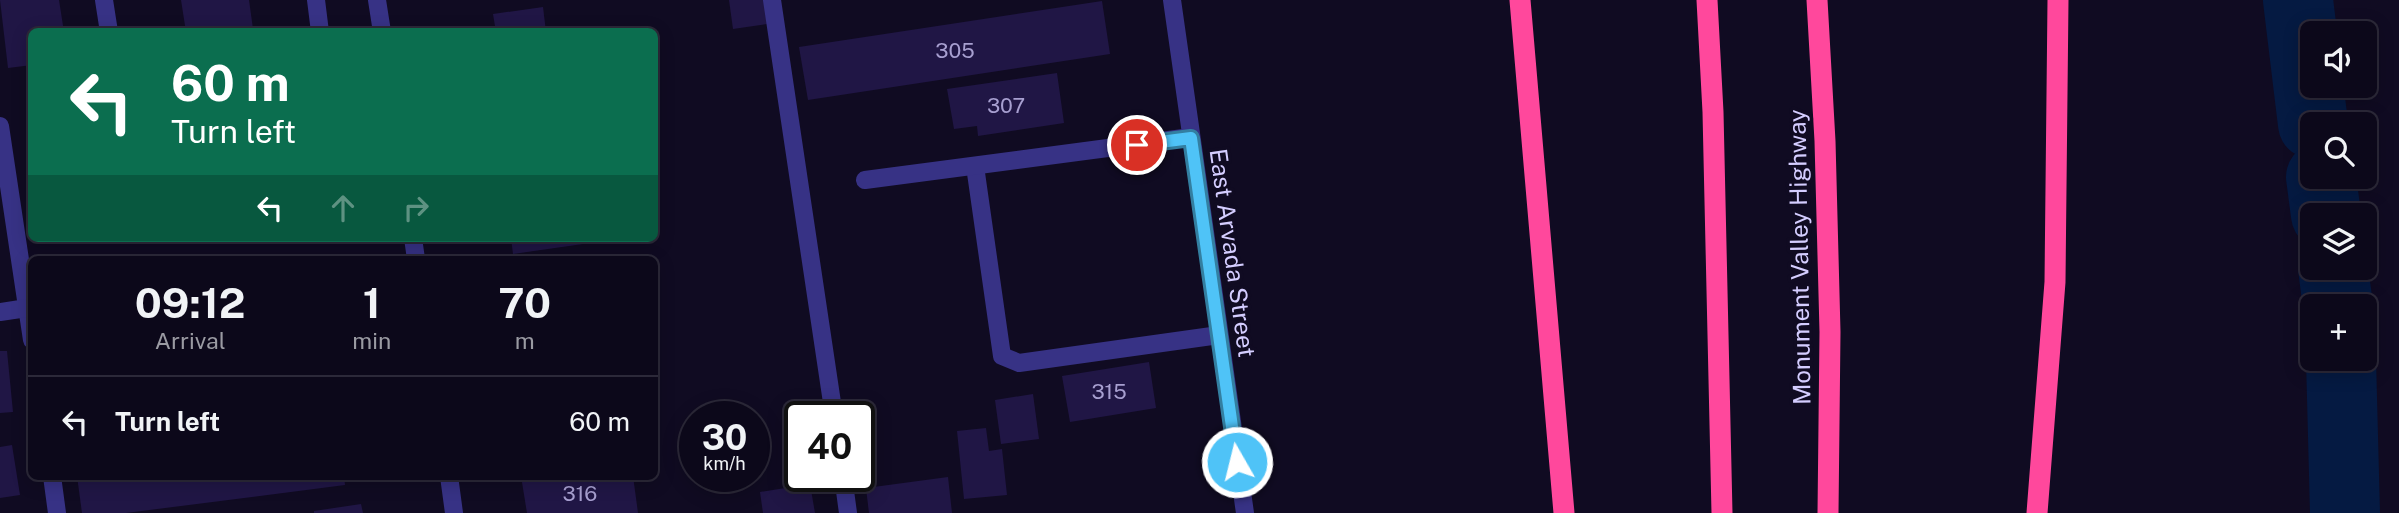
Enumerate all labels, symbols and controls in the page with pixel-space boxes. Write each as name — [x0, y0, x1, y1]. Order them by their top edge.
map controls — [2300, 21, 2377, 371]
button: sound — [2300, 21, 2377, 98]
house number: 305 — [935, 38, 975, 63]
text: 60 m — [171, 54, 290, 112]
icon: left — [56, 56, 147, 147]
house number: 307 — [987, 93, 1025, 118]
street label: Monument Valley Highway — [1782, 109, 1816, 405]
button: search — [2300, 112, 2377, 189]
text: Turn left — [171, 113, 296, 150]
pin — [1107, 115, 1167, 175]
icon: arrive — [1118, 126, 1156, 164]
street label: East Arvada Street — [1204, 147, 1261, 359]
icon: left — [251, 189, 289, 227]
icon: ahead — [324, 189, 362, 227]
icon: right — [397, 189, 435, 227]
button: layers — [2300, 203, 2377, 280]
text: 09:12 — [135, 278, 245, 327]
text: 1 — [363, 278, 381, 327]
text: 70 — [498, 278, 551, 327]
button: + — [2300, 294, 2377, 371]
text: Arrival — [155, 327, 226, 354]
text: min — [352, 327, 391, 354]
text: m — [515, 327, 535, 354]
house number: 315 — [1091, 379, 1127, 404]
speed limit sign: 40 — [784, 401, 875, 492]
icon: left — [56, 403, 94, 441]
text: Turn left — [115, 406, 220, 437]
text: 60 m — [569, 406, 630, 437]
text: 30 — [702, 417, 747, 458]
position arrow — [1200, 425, 1274, 499]
text: km/h — [703, 453, 746, 474]
house number: 316 — [563, 481, 597, 506]

